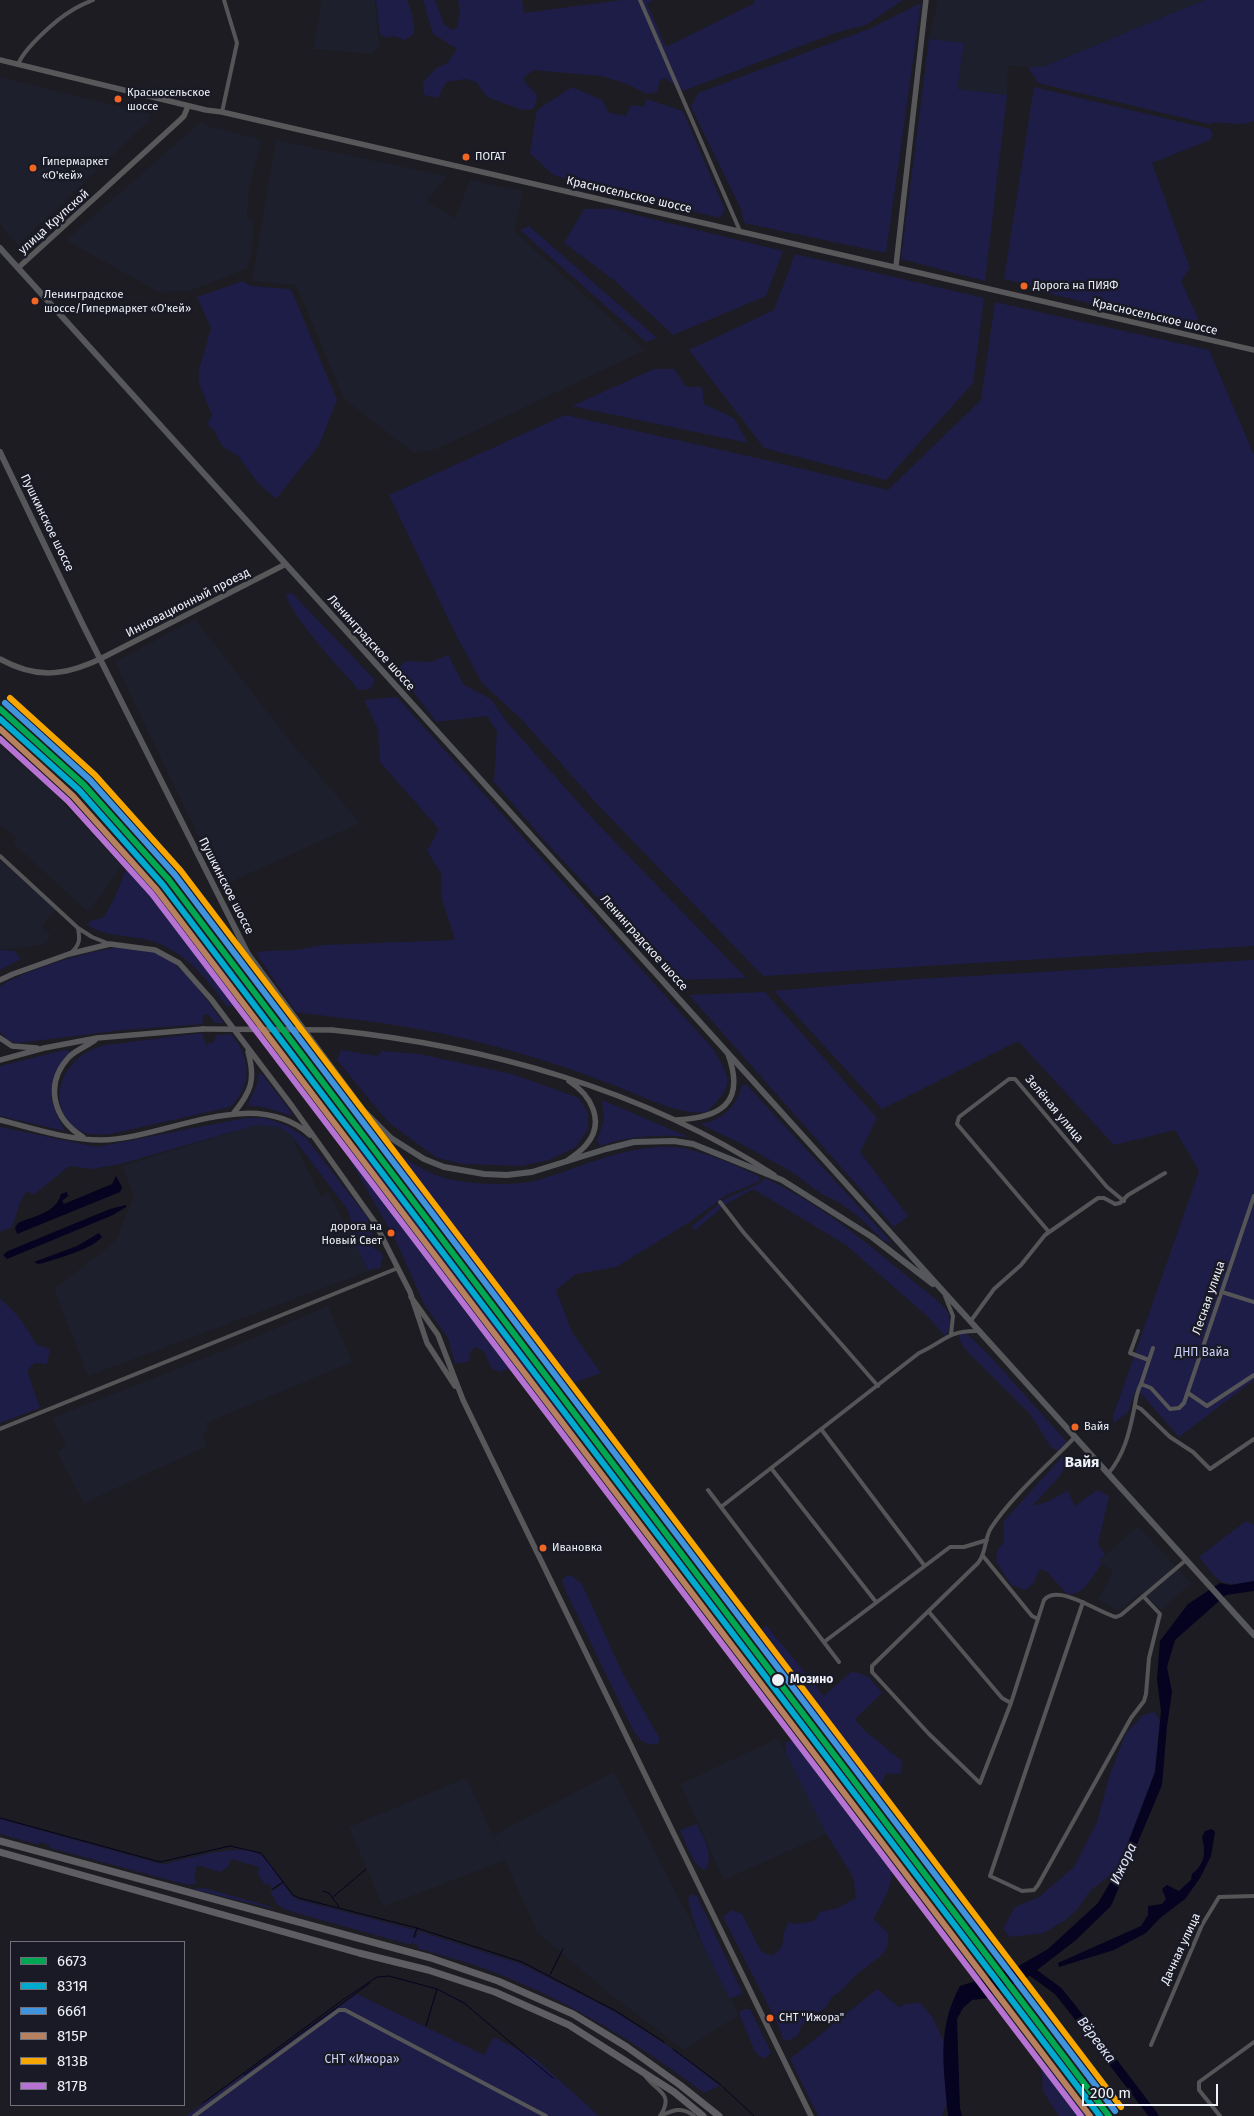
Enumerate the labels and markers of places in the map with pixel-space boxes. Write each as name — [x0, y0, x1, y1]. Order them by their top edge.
place label: Красносельское шоссе — [127, 86, 210, 112]
marker: Красносельское шоссе — [113, 94, 123, 104]
place label: ПОГАТ — [475, 150, 506, 164]
marker: ПОГАТ — [461, 152, 471, 162]
place label: Гипермаркет «О'кей» — [42, 155, 109, 181]
marker: Гипермаркет «О'кей» — [28, 163, 38, 173]
place label: Дорога на ПИЯФ — [1033, 279, 1118, 293]
marker: Дорога на ПИЯФ — [1019, 281, 1029, 291]
place label: Ленинградское шоссе/Гипермаркет «О'кей» — [44, 288, 191, 314]
marker: Ленинградское шоссе/Гипермаркет «О'кей» — [30, 296, 40, 306]
place label: дорога на Новый Свет — [321, 1220, 382, 1246]
marker: дорога на Новый Свет — [386, 1228, 396, 1238]
place label: Вайя — [1084, 1420, 1109, 1434]
marker: Вайя — [1070, 1422, 1080, 1432]
place label: Ивановка — [552, 1541, 602, 1555]
marker: Ивановка — [538, 1543, 548, 1553]
marker: Мозино — [770, 1672, 786, 1688]
place label: Мозино — [790, 1673, 833, 1687]
place label: СНТ "Ижора" — [779, 2011, 844, 2025]
marker: СНТ "Ижора" — [765, 2013, 775, 2023]

